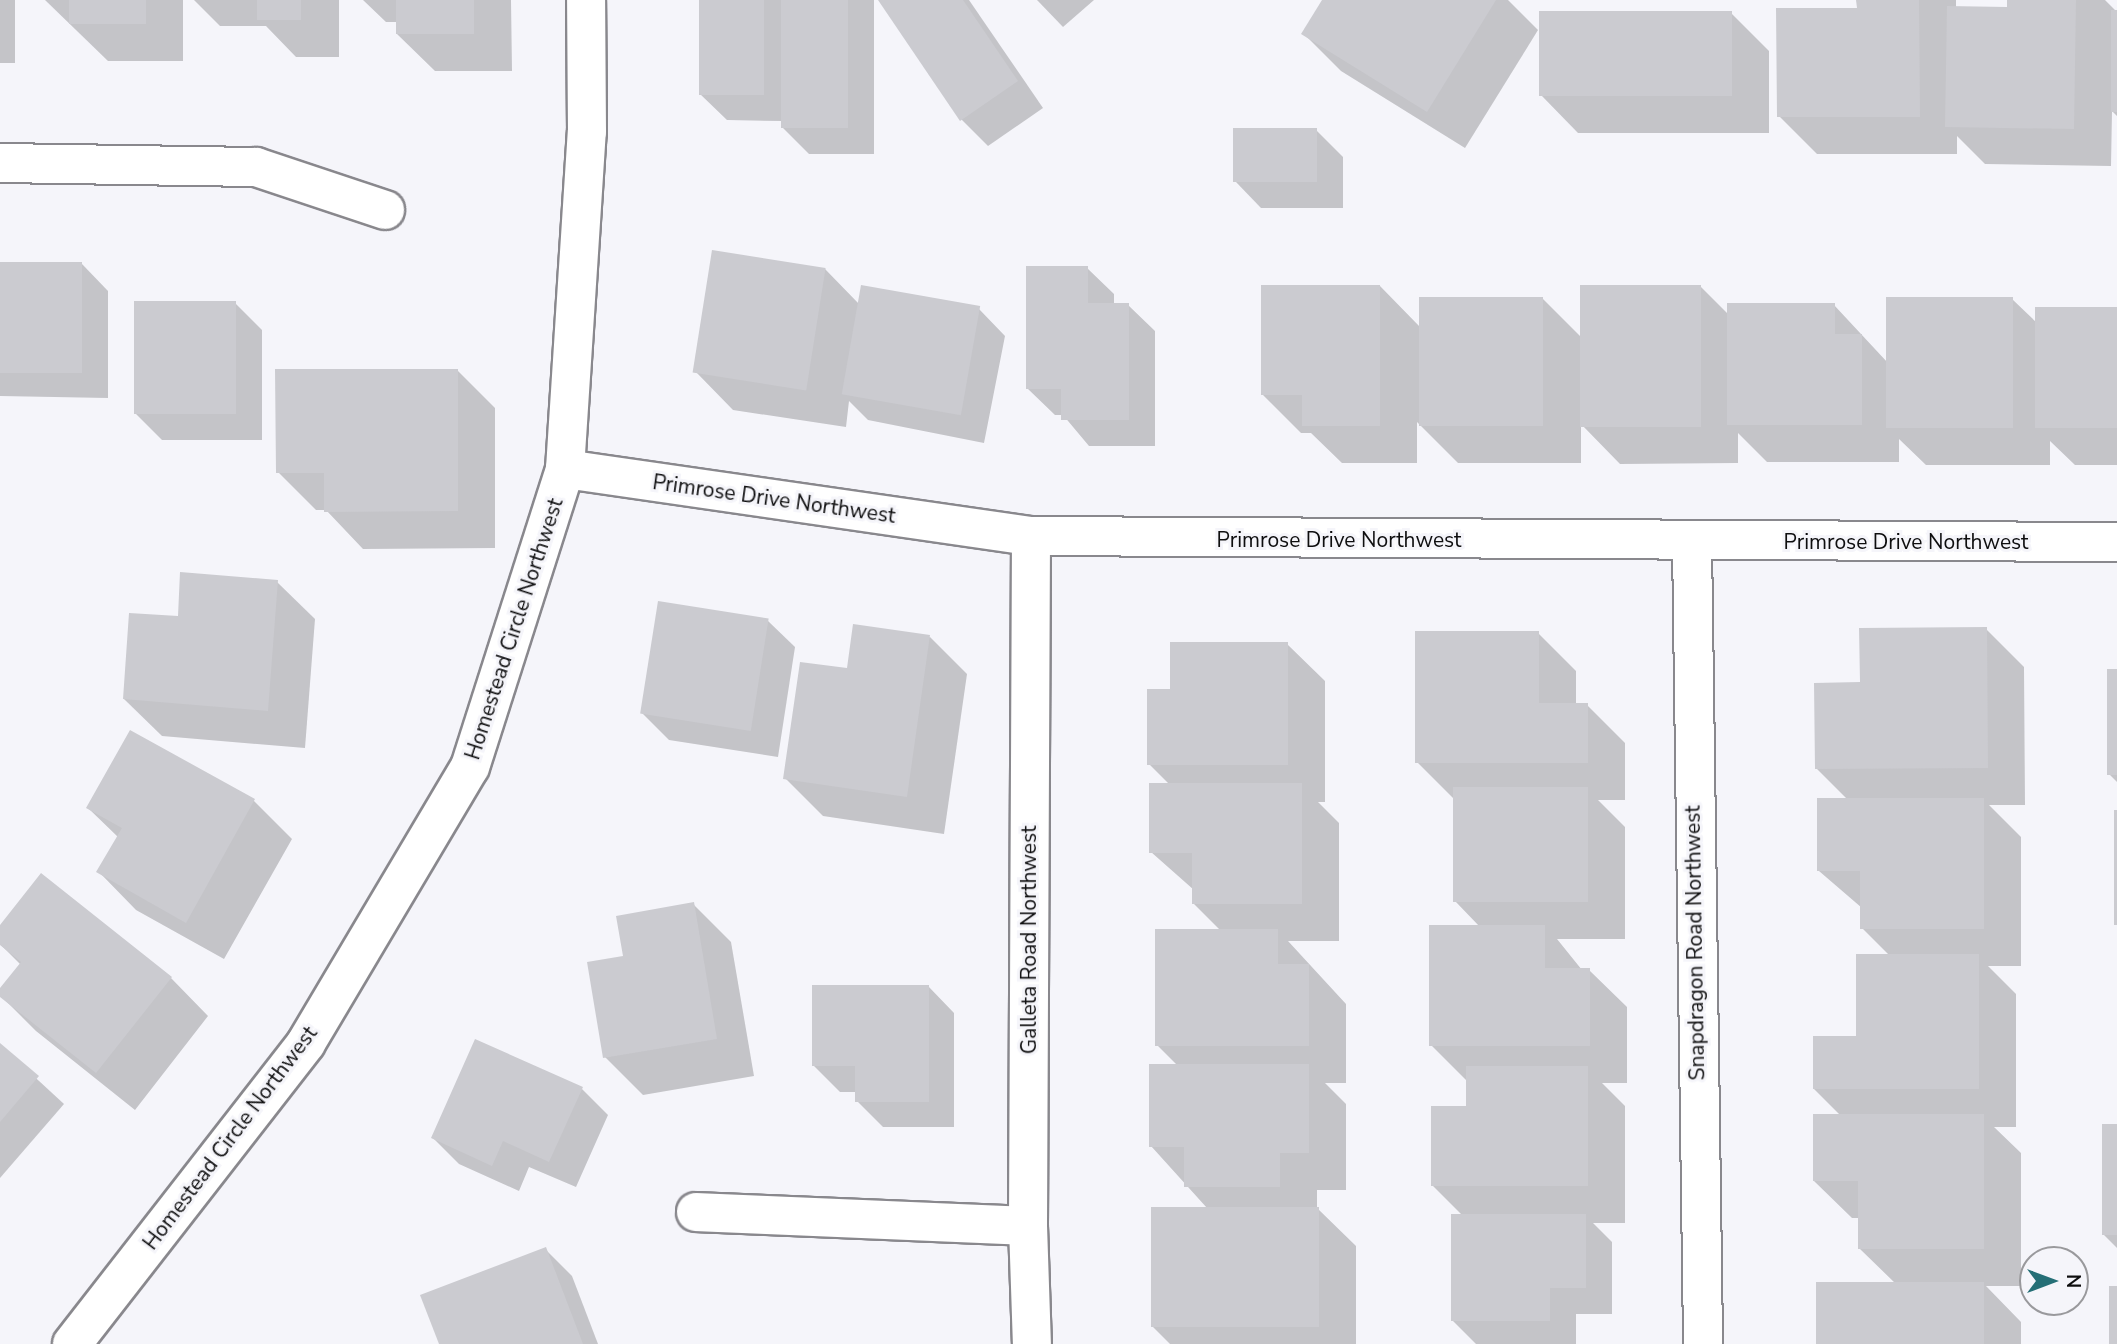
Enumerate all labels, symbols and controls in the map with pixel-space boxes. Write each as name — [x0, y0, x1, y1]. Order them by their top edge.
street label: Primrose Drive Northwest — [651, 469, 897, 529]
street label: Homestead Circle Northwest — [460, 495, 568, 763]
street label: Primrose Drive Northwest — [1217, 527, 1461, 553]
street label: Primrose Drive Northwest — [1784, 529, 2028, 555]
street label: Snapdragon Road Northwest — [1680, 805, 1710, 1081]
street label: Galleta Road Northwest — [1016, 826, 1042, 1054]
street label: Homestead Circle Northwest — [138, 1021, 322, 1255]
north arrow — [2019, 1246, 2089, 1316]
text: N — [2060, 1274, 2086, 1288]

